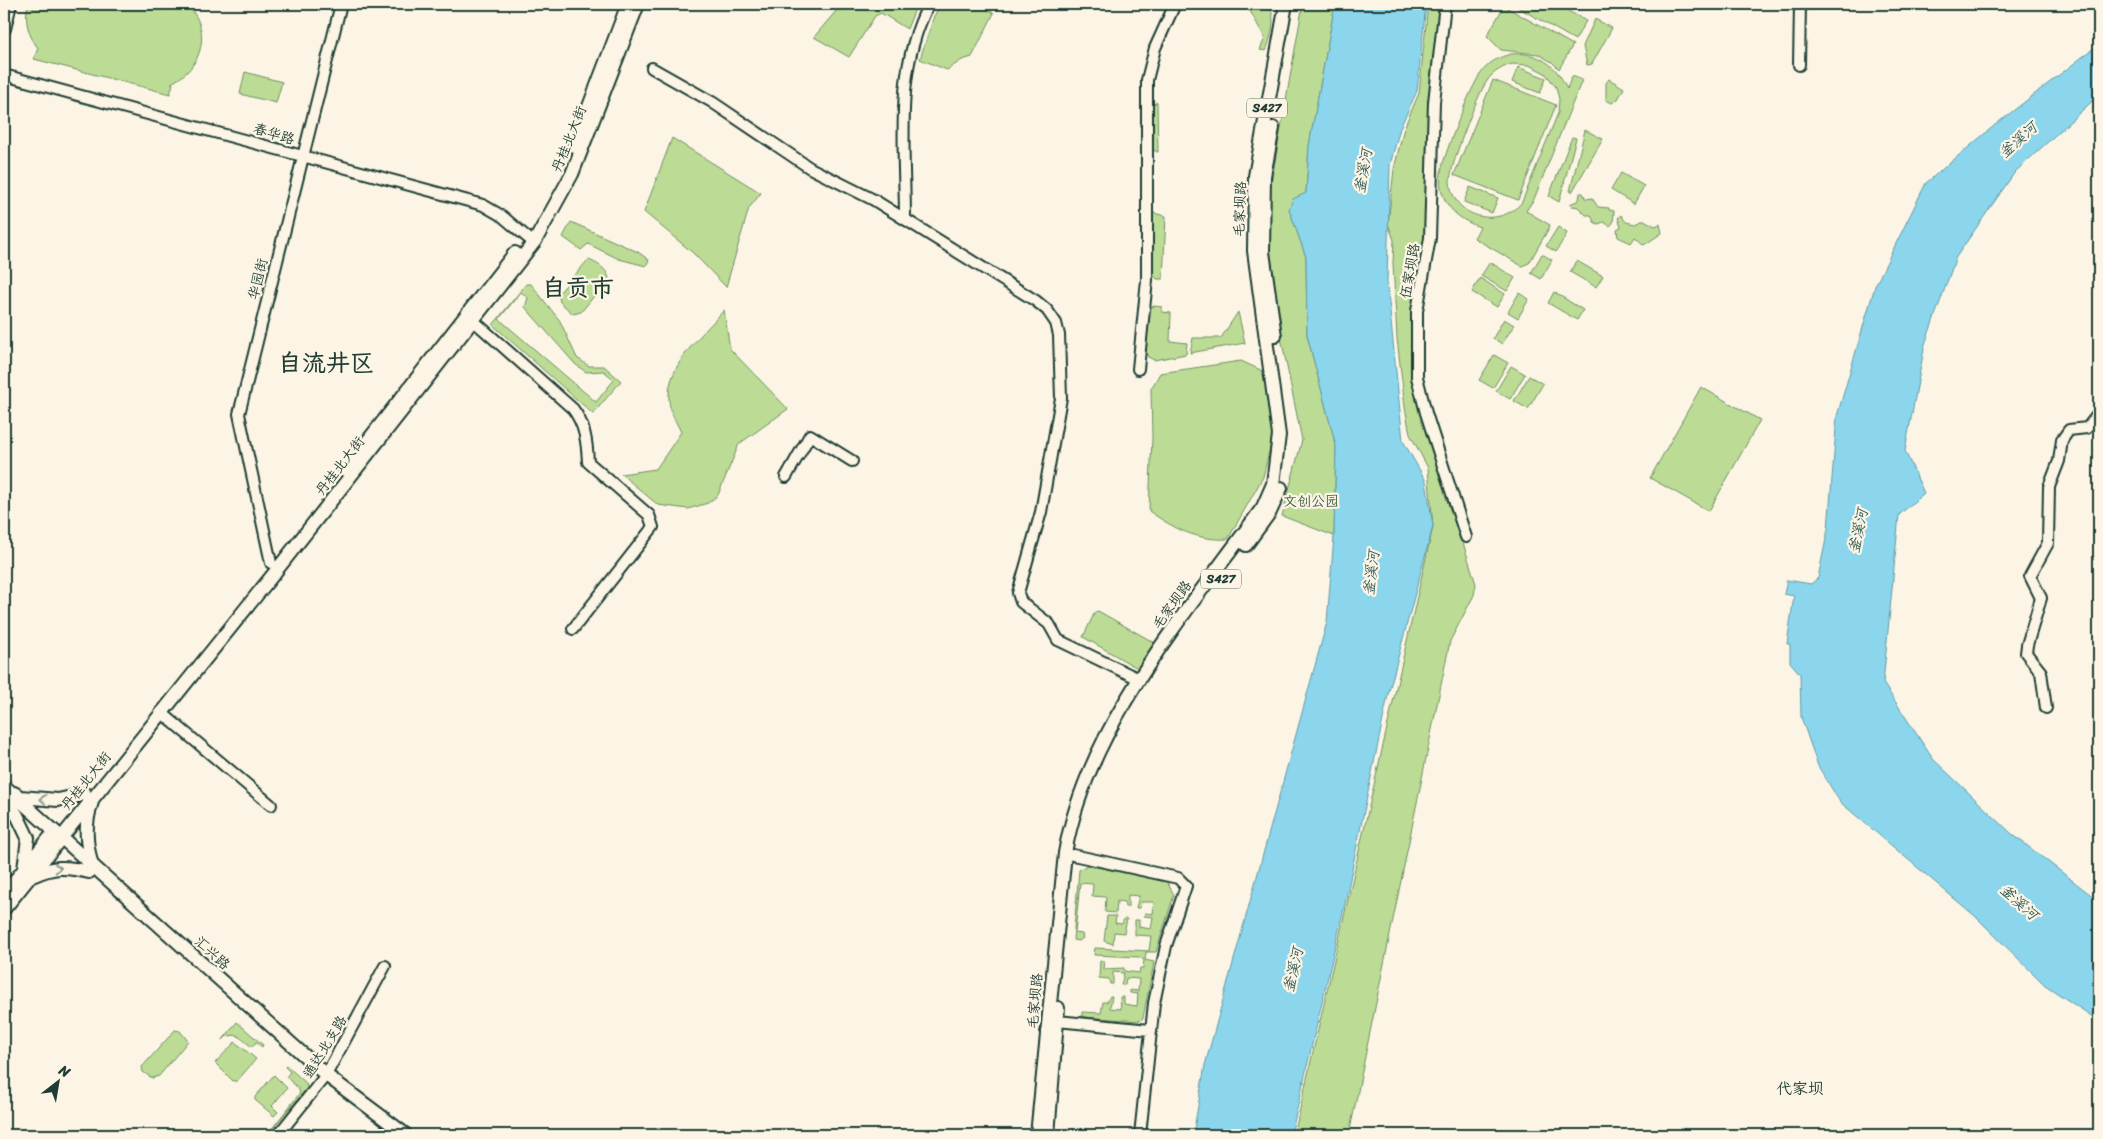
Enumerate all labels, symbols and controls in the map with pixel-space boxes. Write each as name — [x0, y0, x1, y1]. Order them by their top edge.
road number: S427 — [1247, 99, 1287, 118]
street label: 丹桂北大街 — [544, 102, 594, 176]
water label: 釜溪河 — [1993, 113, 2046, 165]
street label: 春华路 — [250, 116, 298, 152]
water label: 釜溪河 — [1346, 144, 1380, 195]
street label: 毛家坝路 — [1227, 181, 1253, 237]
street label: 伍家坝路 — [1393, 241, 1427, 301]
street label: 华园街 — [241, 256, 275, 302]
district label: 自贡市 — [542, 267, 614, 309]
district label: 自流井区 — [278, 342, 374, 384]
street label: 丹桂北大街 — [309, 431, 371, 501]
park label: 文创公园 — [1283, 489, 1339, 514]
water label: 釜溪河 — [1841, 503, 1876, 556]
water label: 釜溪河 — [1355, 546, 1387, 597]
road number: S427 — [1201, 570, 1241, 588]
street label: 毛家坝路 — [1145, 575, 1199, 635]
street label: 丹桂北大街 — [54, 746, 118, 816]
one-way arrow — [39, 794, 47, 805]
one-way arrow — [55, 862, 63, 873]
water label: 釜溪河 — [1994, 877, 2047, 929]
street label: 汇兴路 — [188, 930, 236, 976]
water label: 釜溪河 — [1275, 942, 1311, 995]
street label: 毛家坝路 — [1020, 972, 1050, 1030]
street label: 通达北支路 — [296, 1011, 354, 1083]
north arrow — [32, 1056, 82, 1106]
text: N — [53, 1058, 75, 1085]
district label: 代家坝 — [1776, 1074, 1824, 1103]

